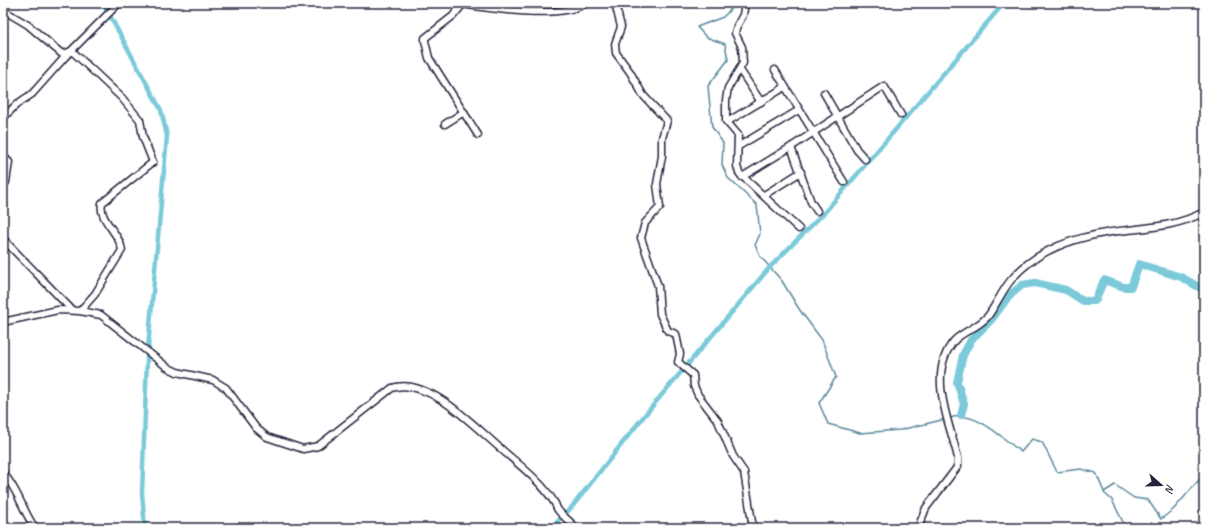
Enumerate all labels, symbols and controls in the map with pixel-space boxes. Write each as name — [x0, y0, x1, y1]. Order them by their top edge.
north arrow — [1141, 465, 1181, 505]
text: N — [1162, 483, 1178, 496]

